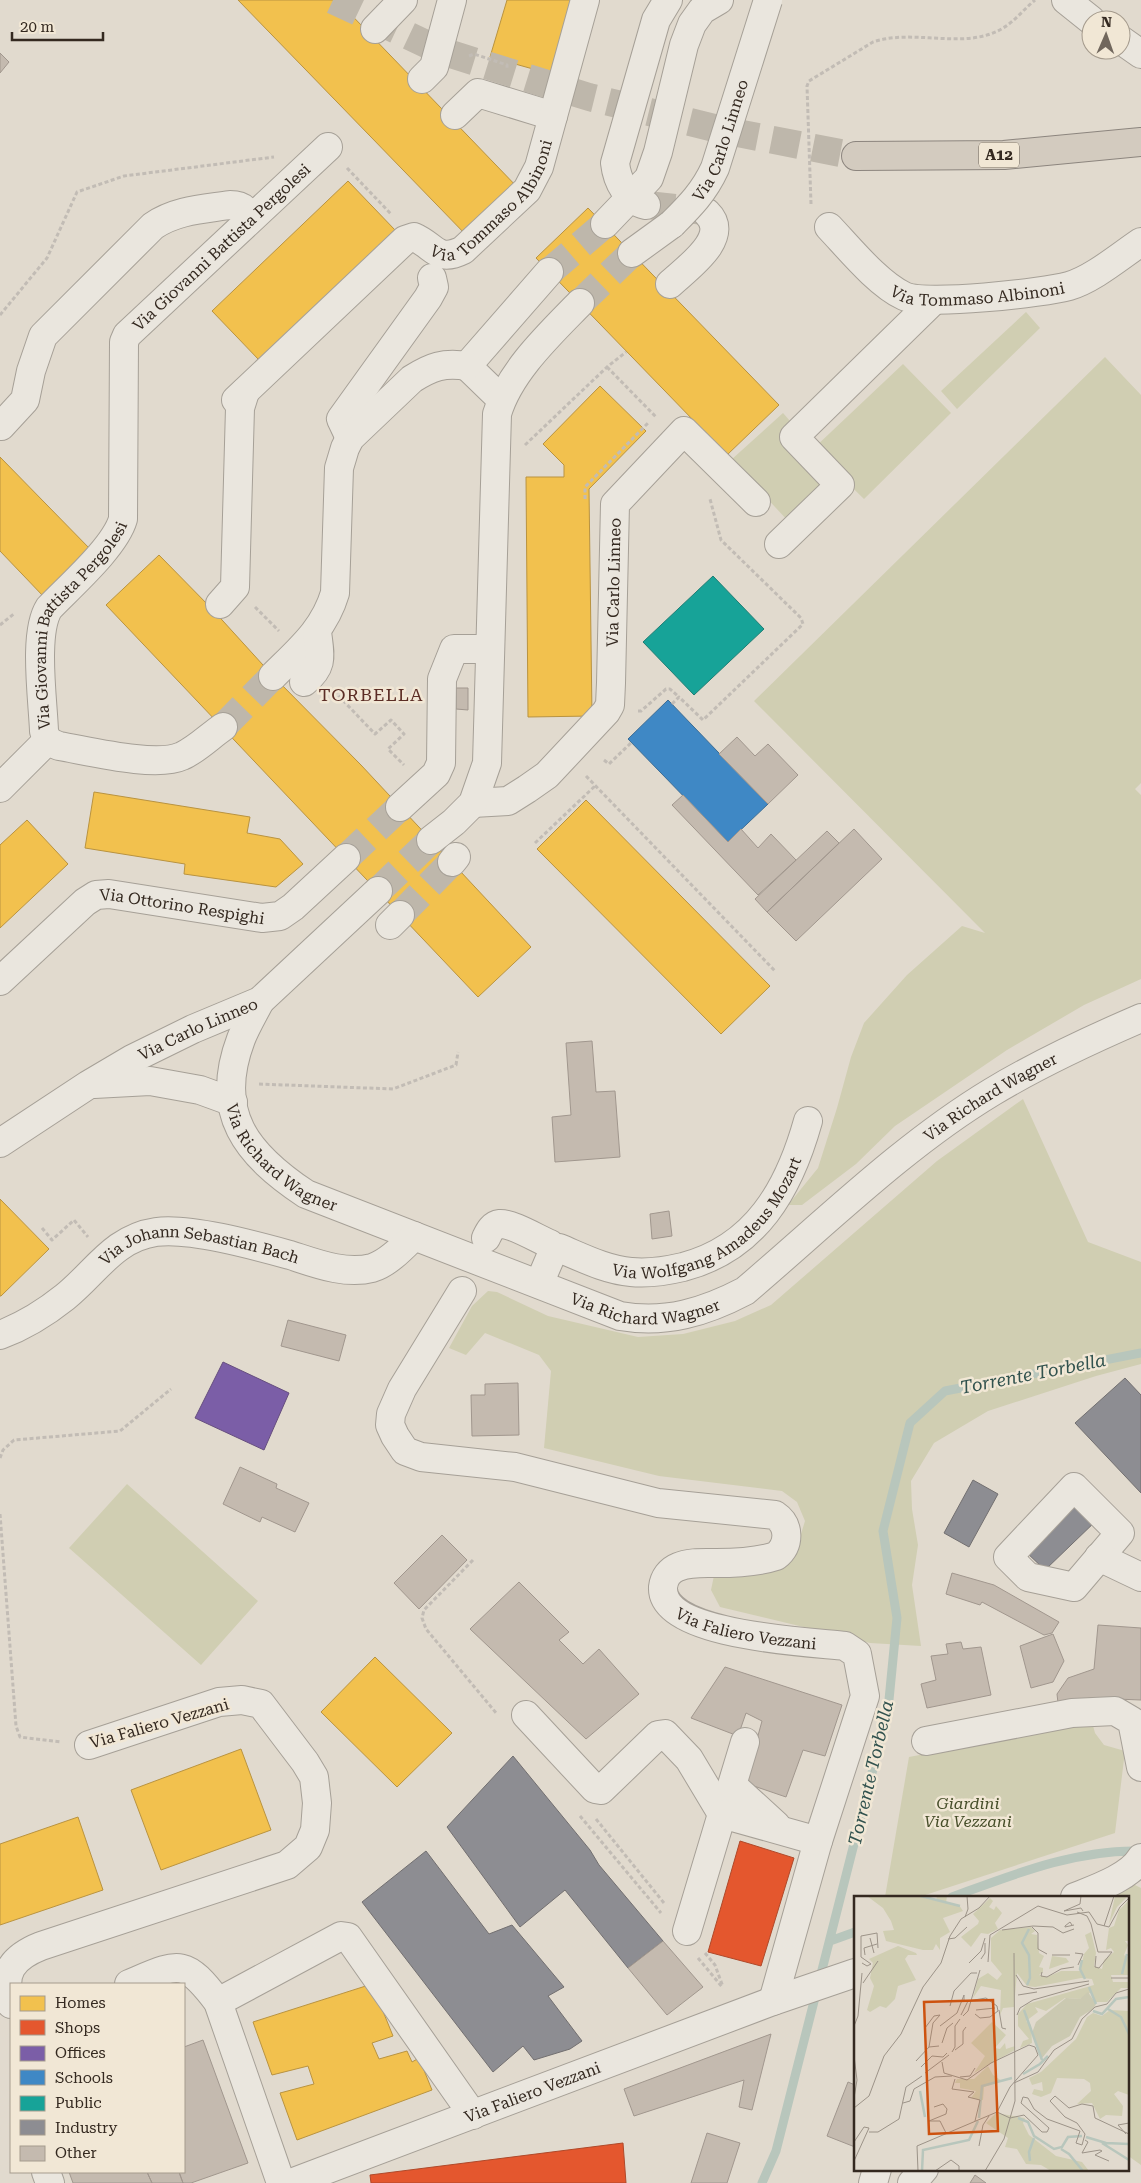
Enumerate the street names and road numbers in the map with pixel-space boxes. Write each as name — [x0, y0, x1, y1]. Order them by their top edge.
street label: Via Carlo Linneo — [689, 77, 752, 205]
street label: Via Tommaso Albinoni — [426, 138, 556, 265]
road number: A12 — [979, 142, 1019, 168]
street label: Via Giovanni Battista Pergolesi — [129, 160, 314, 335]
street label: Via Tommaso Albinoni — [887, 278, 1066, 310]
street label: Via Carlo Linneo — [603, 518, 625, 647]
street label: Via Giovanni Battista Pergolesi — [31, 519, 131, 730]
street label: Via Ottorino Respighi — [99, 885, 266, 928]
street label: Via Carlo Linneo — [135, 994, 261, 1064]
street label: Via Richard Wagner — [920, 1049, 1060, 1145]
street label: Via Richard Wagner — [222, 1102, 340, 1215]
street label: Via Wolfgang Amadeus Mozart — [610, 1154, 805, 1283]
street label: Via Johann Sebastian Bach — [97, 1251, 307, 1277]
street label: Via Richard Wagner — [568, 1289, 723, 1329]
street label: Via Faliero Vezzani — [672, 1604, 817, 1653]
street label: Via Faliero Vezzani — [87, 1695, 231, 1752]
street label: Via Faliero Vezzani — [462, 2058, 603, 2127]

